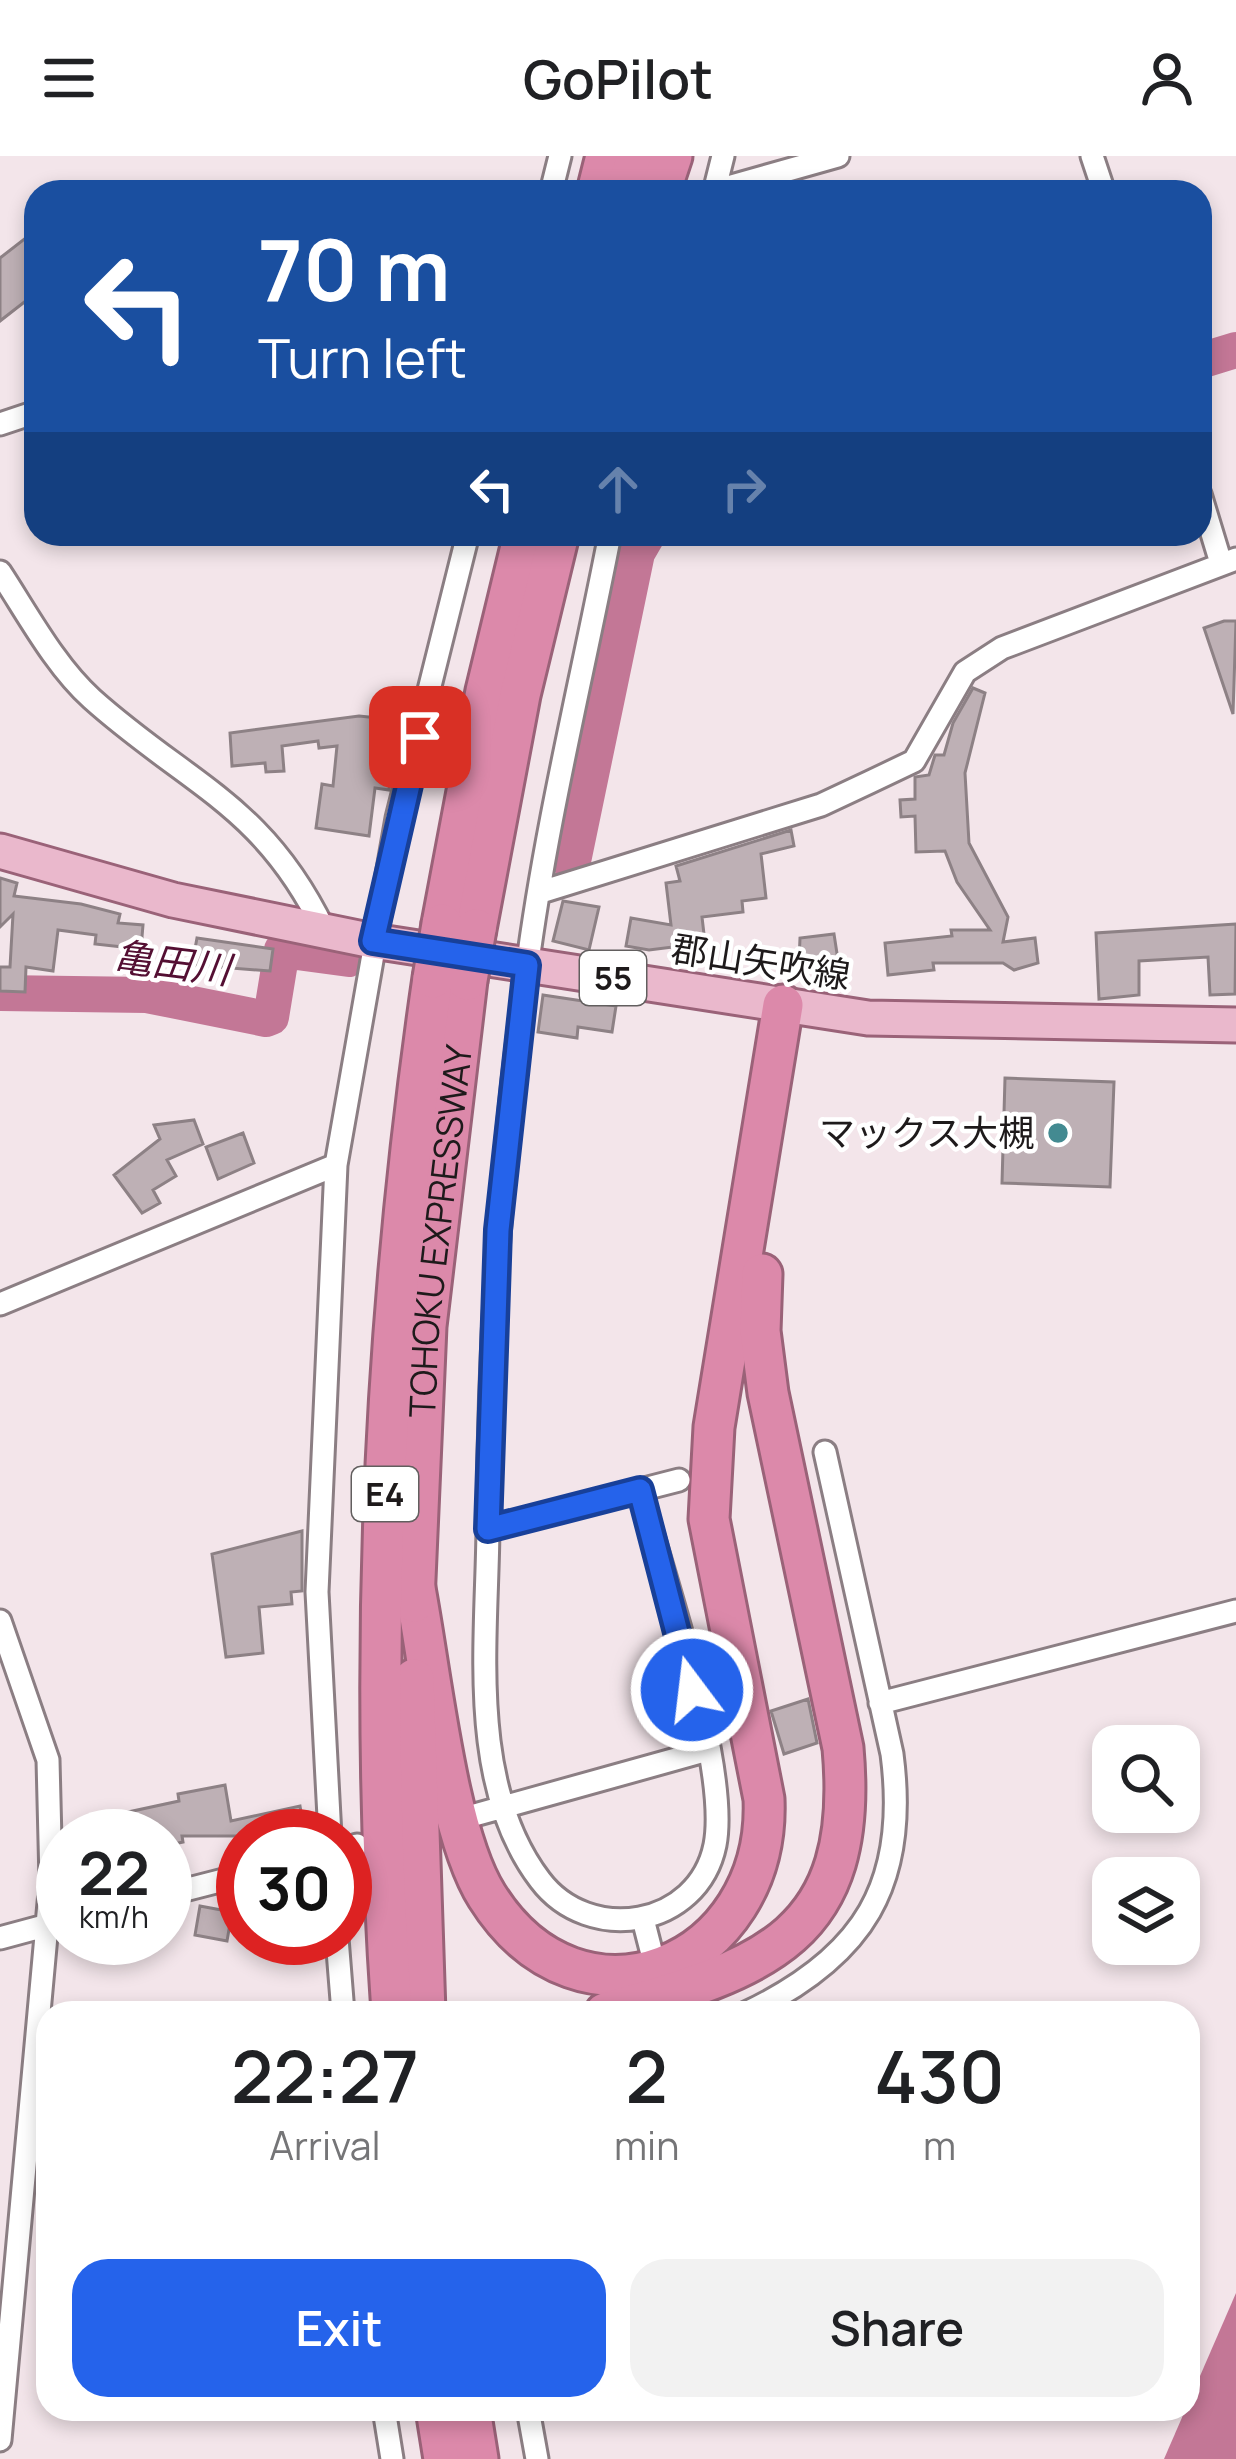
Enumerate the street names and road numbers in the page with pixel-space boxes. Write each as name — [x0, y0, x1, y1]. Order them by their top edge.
street label: 郡山矢吹線 — [668, 923, 854, 1000]
road number: 55 — [580, 951, 646, 1005]
street label: TOHOKU EXPRESSWAY — [397, 1041, 483, 1418]
road number: E4 — [352, 1467, 418, 1521]

